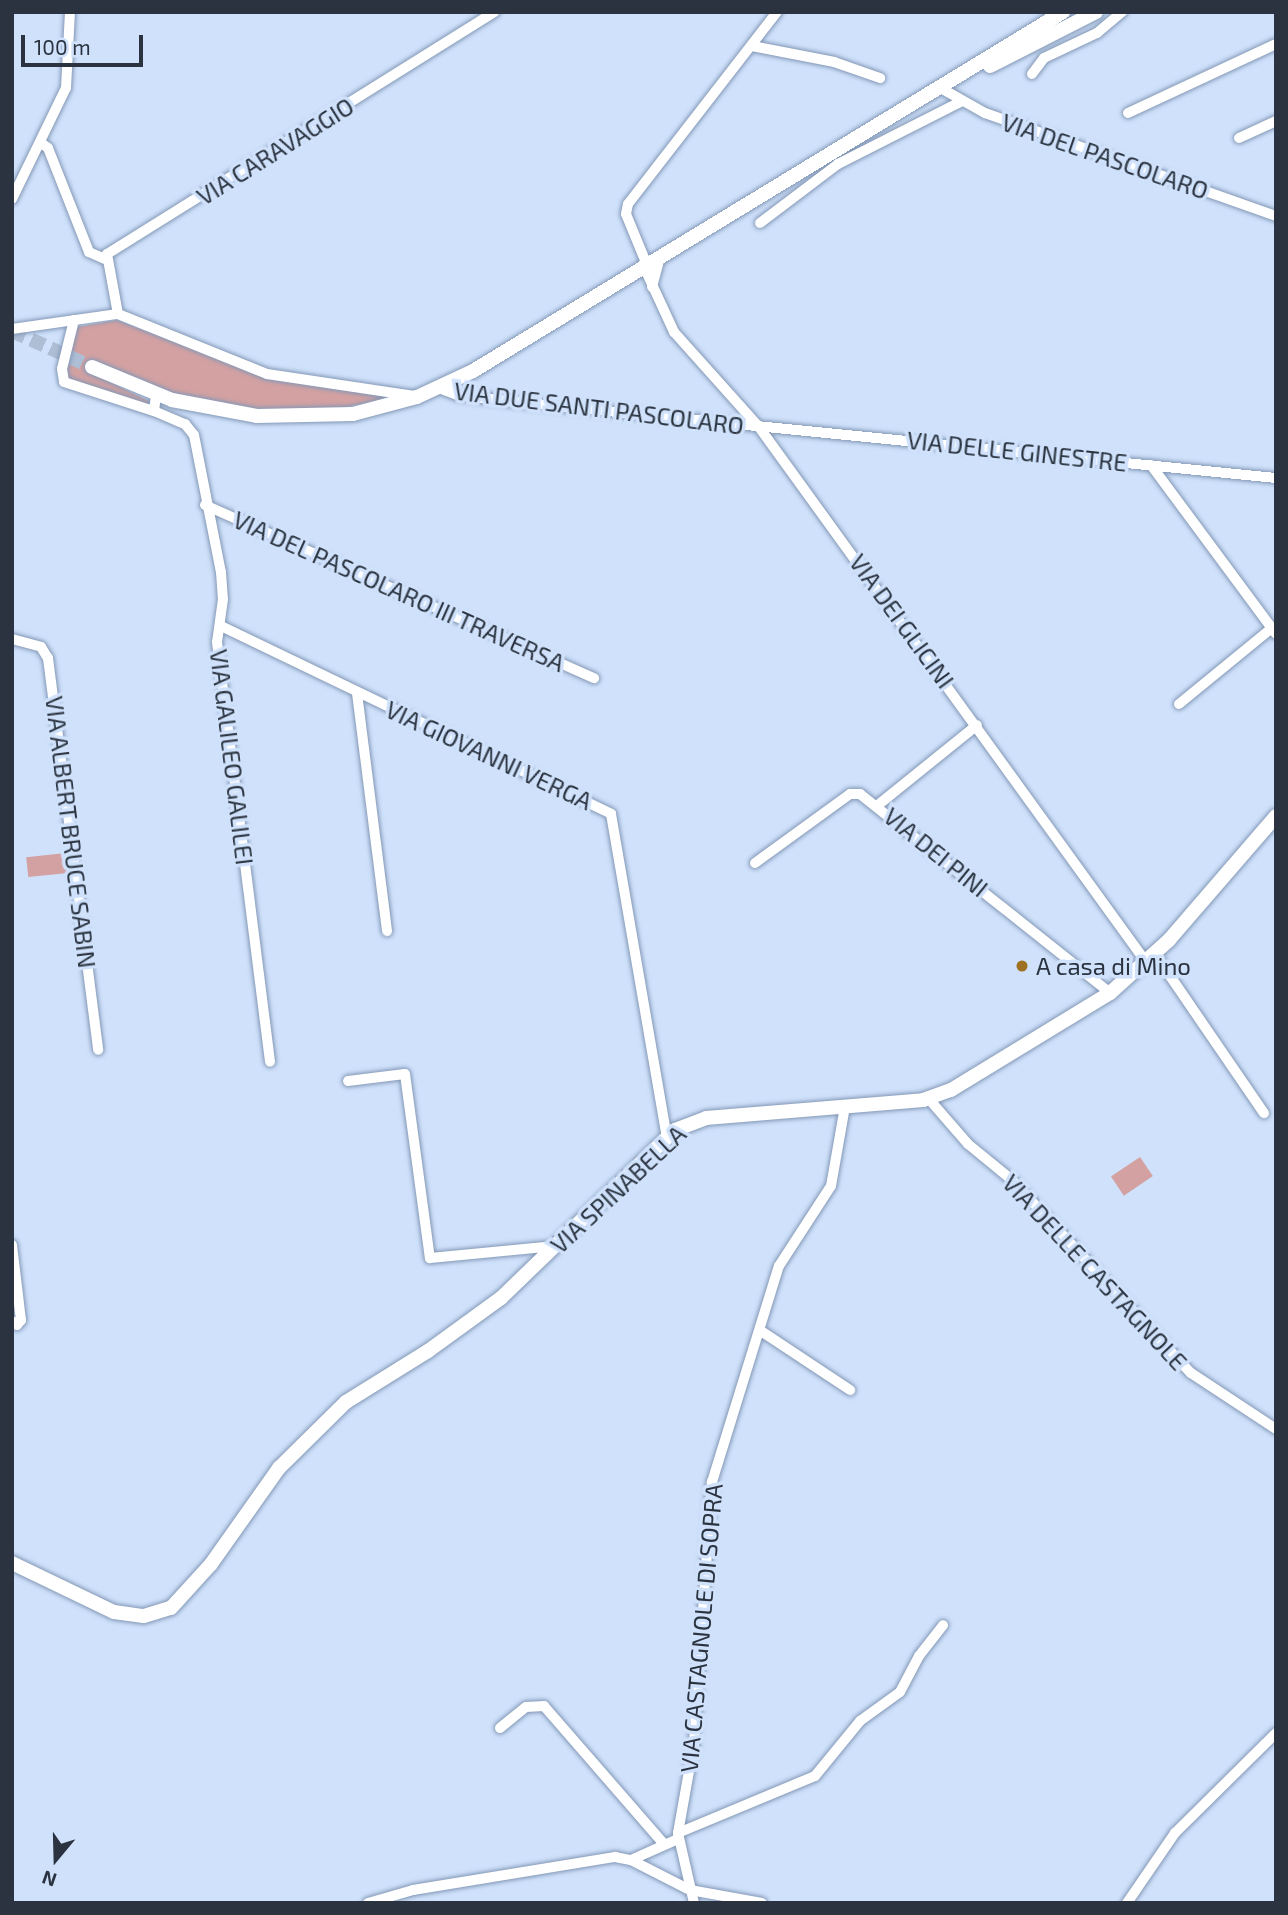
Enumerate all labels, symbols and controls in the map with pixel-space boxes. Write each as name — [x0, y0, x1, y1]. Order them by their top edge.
scale bar — [24, 21, 147, 65]
text: 100 m — [34, 34, 91, 59]
street label: VIA CARAVAGGIO — [191, 91, 359, 211]
street label: VIA DEL PASCOLARO — [997, 107, 1213, 205]
street label: VIA DUE SANTI PASCOLARO — [452, 376, 746, 440]
street label: VIA DELLE GINESTRE — [905, 425, 1129, 477]
street label: VIA DEL PASCOLARO III TRAVERSA — [228, 504, 570, 678]
street label: VIA DEI GLICINI — [844, 548, 960, 694]
street label: VIA GALILEO GALILEI — [204, 647, 260, 867]
street label: VIA ALBERT BRUCE SABIN — [40, 694, 102, 970]
street label: VIA GIOVANNI VERGA — [381, 694, 597, 816]
street label: VIA DEI PINI — [878, 801, 994, 903]
place label: A casa di Mino — [1036, 952, 1192, 980]
marker: A casa di Mino — [1014, 958, 1030, 974]
street label: VIA SPINABELLA — [544, 1119, 692, 1259]
street label: VIA DELLE CASTAGNOLE — [997, 1168, 1193, 1376]
street label: VIA CASTAGNOLE DI SOPRA — [674, 1482, 728, 1774]
north arrow — [21, 1824, 91, 1894]
text: N — [39, 1866, 59, 1892]

